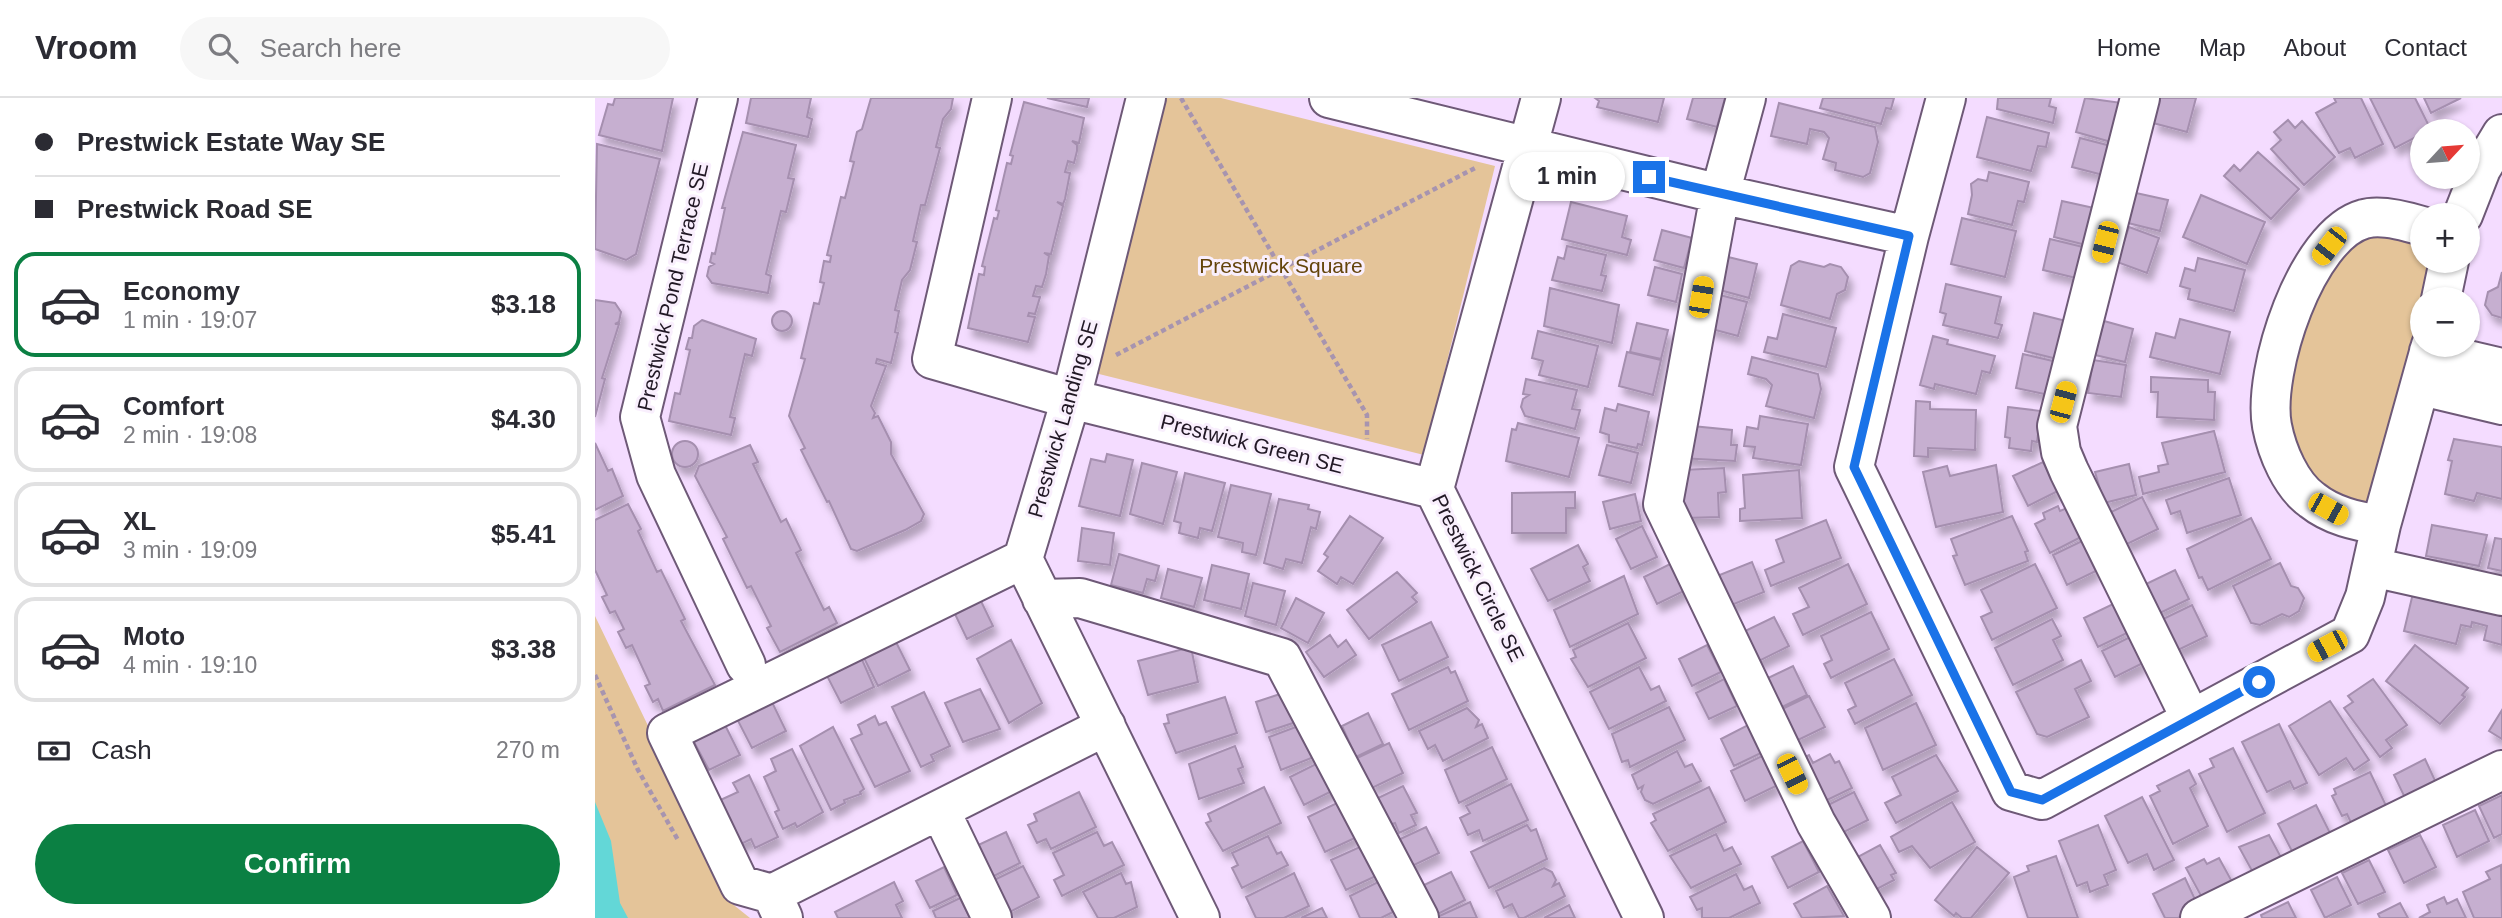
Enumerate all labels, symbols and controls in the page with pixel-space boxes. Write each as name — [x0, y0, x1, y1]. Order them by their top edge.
search box — [180, 17, 670, 80]
text: Vroom — [35, 29, 138, 66]
icon: search — [204, 29, 242, 67]
text: Search here — [260, 33, 401, 63]
text: Home — [2097, 34, 2161, 61]
text: Map — [2199, 34, 2246, 61]
text: About — [2284, 34, 2346, 61]
text: Contact — [2384, 34, 2467, 61]
north arrow — [2410, 119, 2480, 189]
map controls — [2410, 119, 2480, 357]
text: Prestwick Estate Way SE — [77, 127, 385, 157]
callout: 1 min — [1509, 153, 1625, 202]
street label: Prestwick Pond Terrace SE — [633, 161, 712, 413]
route end — [1633, 161, 1665, 193]
text: 1 min — [1537, 163, 1597, 189]
text: Prestwick Road SE — [77, 194, 313, 224]
button: + — [2410, 203, 2480, 273]
car — [2090, 219, 2121, 265]
car — [2308, 223, 2351, 269]
park label: Prestwick Square — [1199, 254, 1363, 277]
icon: car — [39, 273, 102, 336]
car — [1688, 274, 1715, 320]
text: Economy — [123, 276, 240, 306]
button: − — [2410, 287, 2480, 357]
text: $3.18 — [491, 289, 556, 319]
text: 1 min · 19:07 — [123, 307, 257, 333]
street label: Prestwick Landing SE — [1023, 318, 1102, 520]
car — [2048, 379, 2079, 425]
icon: car — [39, 388, 102, 451]
text: Comfort — [123, 391, 224, 421]
text: $4.30 — [491, 404, 556, 434]
street label: Prestwick Green SE — [1158, 410, 1346, 477]
text: 2 min · 19:08 — [123, 422, 257, 448]
street label: Prestwick Circle SE — [1428, 490, 1529, 665]
car — [2305, 490, 2352, 528]
icon: car — [39, 503, 102, 566]
text: XL — [123, 506, 156, 536]
text: $5.41 — [491, 519, 556, 549]
text: 3 min · 19:09 — [123, 537, 257, 563]
icon: car — [39, 618, 102, 681]
text: Moto — [123, 621, 185, 651]
car — [2304, 627, 2351, 665]
text: $3.38 — [491, 634, 556, 664]
text: 4 min · 19:10 — [123, 652, 257, 678]
route start — [2243, 666, 2275, 698]
icon: cash — [35, 732, 73, 770]
text: Cash — [91, 735, 152, 765]
text: 270 m — [496, 737, 560, 763]
car — [1774, 751, 1811, 797]
button: Confirm — [35, 824, 560, 904]

